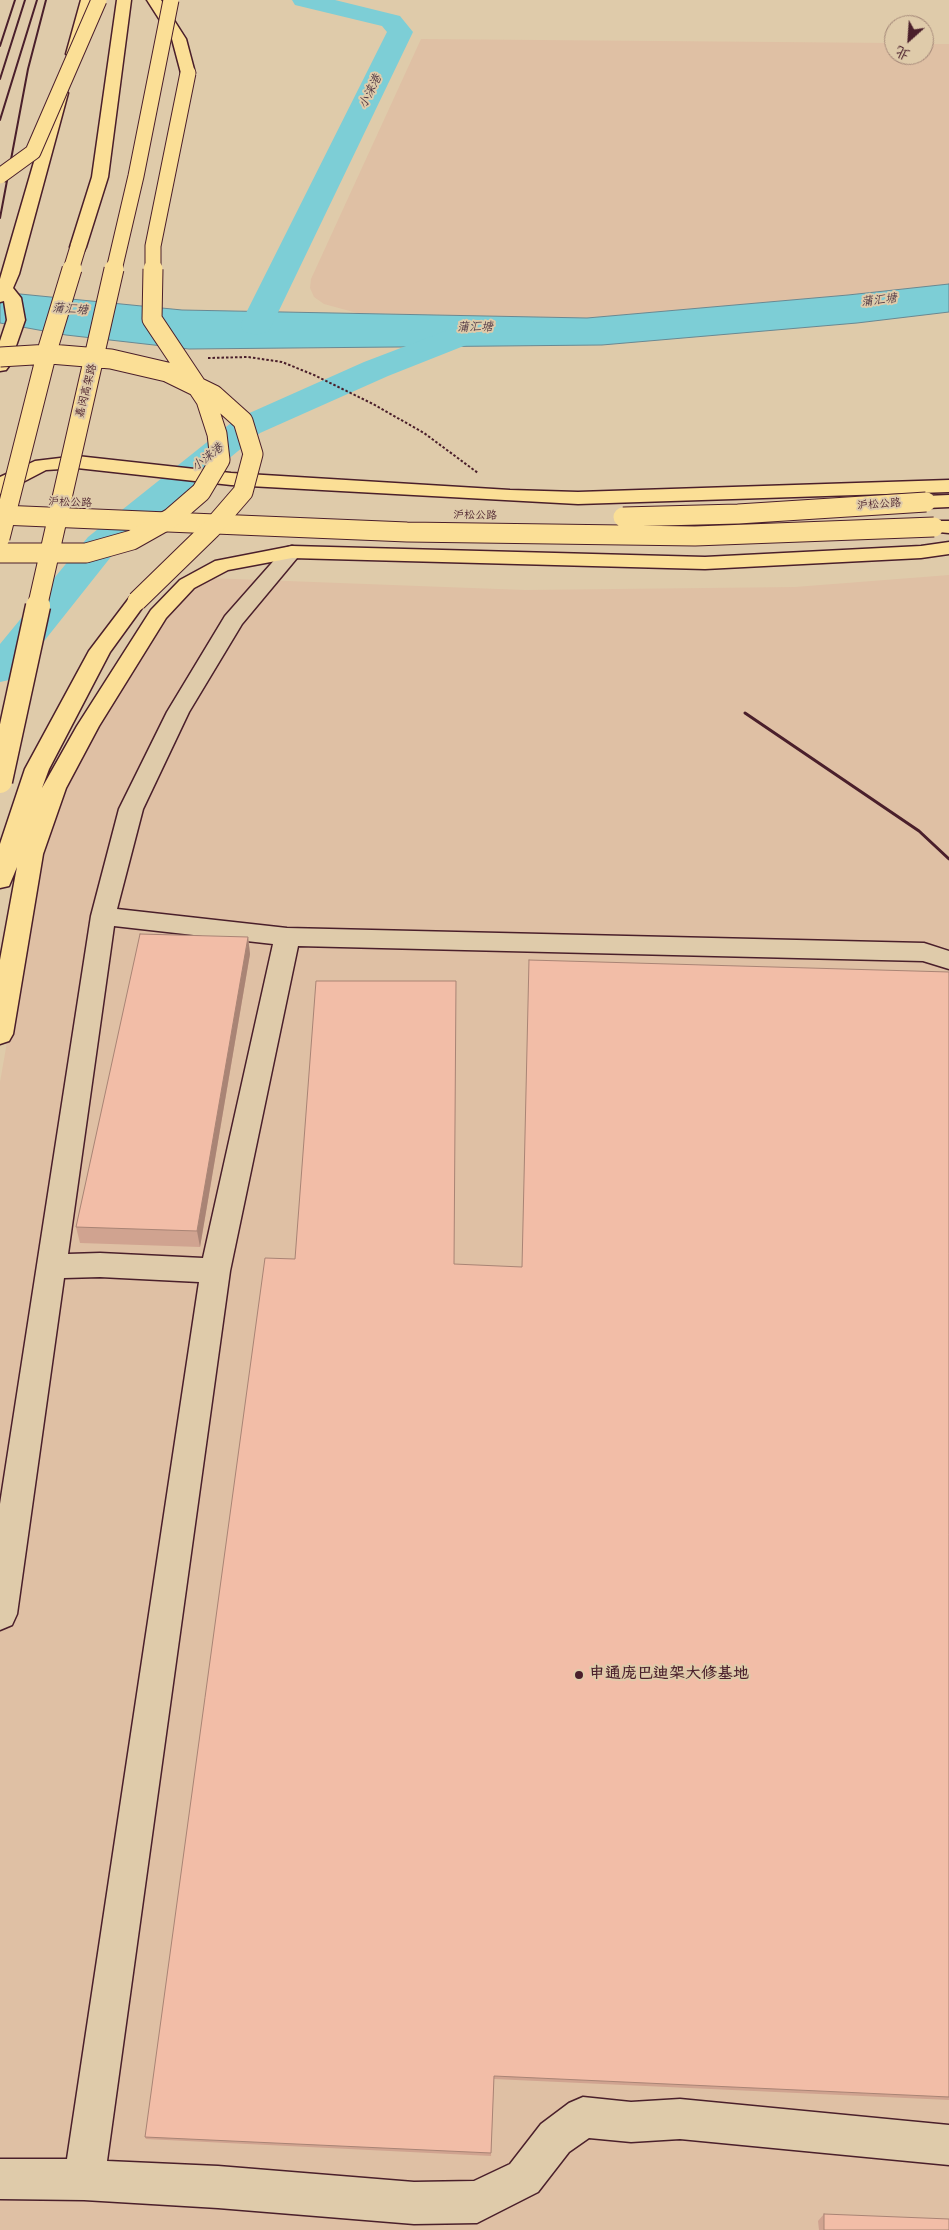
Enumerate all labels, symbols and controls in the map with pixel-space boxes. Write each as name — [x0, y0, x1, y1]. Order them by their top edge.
north arrow — [884, 15, 934, 65]
text: 北 — [892, 41, 914, 65]
water label: 小涞港 — [357, 73, 385, 111]
water label: 蒲汇塘 — [860, 292, 898, 310]
water label: 蒲汇塘 — [51, 301, 89, 319]
water label: 蒲汇塘 — [457, 320, 493, 336]
street label: 嘉闵高架路 — [74, 363, 100, 419]
water label: 小涞港 — [189, 441, 227, 475]
street label: 沪松公路 — [48, 496, 92, 510]
street label: 沪松公路 — [857, 497, 901, 513]
street label: 沪松公路 — [453, 509, 497, 523]
place label: 申通庞巴迪架大修基地 — [589, 1665, 749, 1685]
marker: 申通庞巴迪架大修基地 — [573, 1669, 585, 1681]

